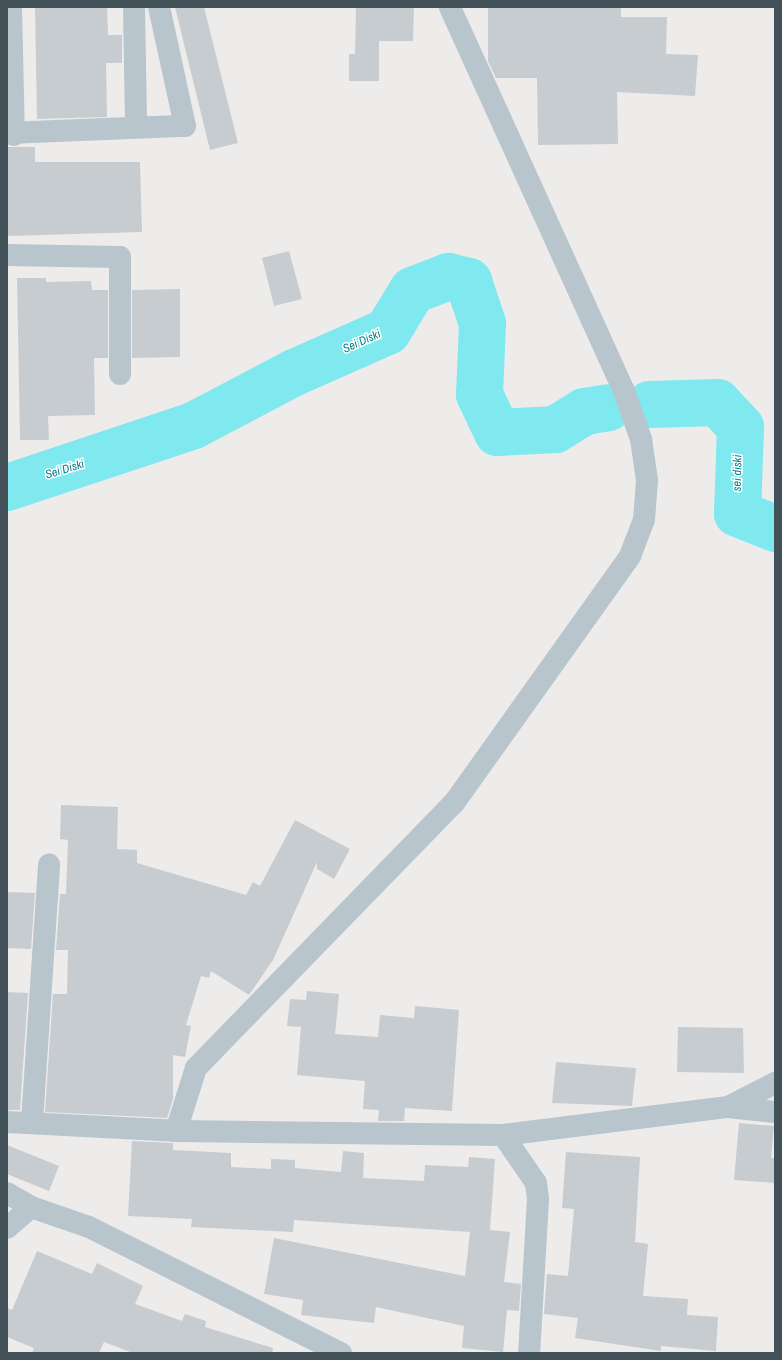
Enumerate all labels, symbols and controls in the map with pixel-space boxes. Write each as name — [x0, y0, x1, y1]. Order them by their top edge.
water label: Sei Diski — [341, 327, 383, 357]
water label: sei diski — [730, 455, 746, 491]
water label: Sei Diski — [44, 457, 86, 483]

